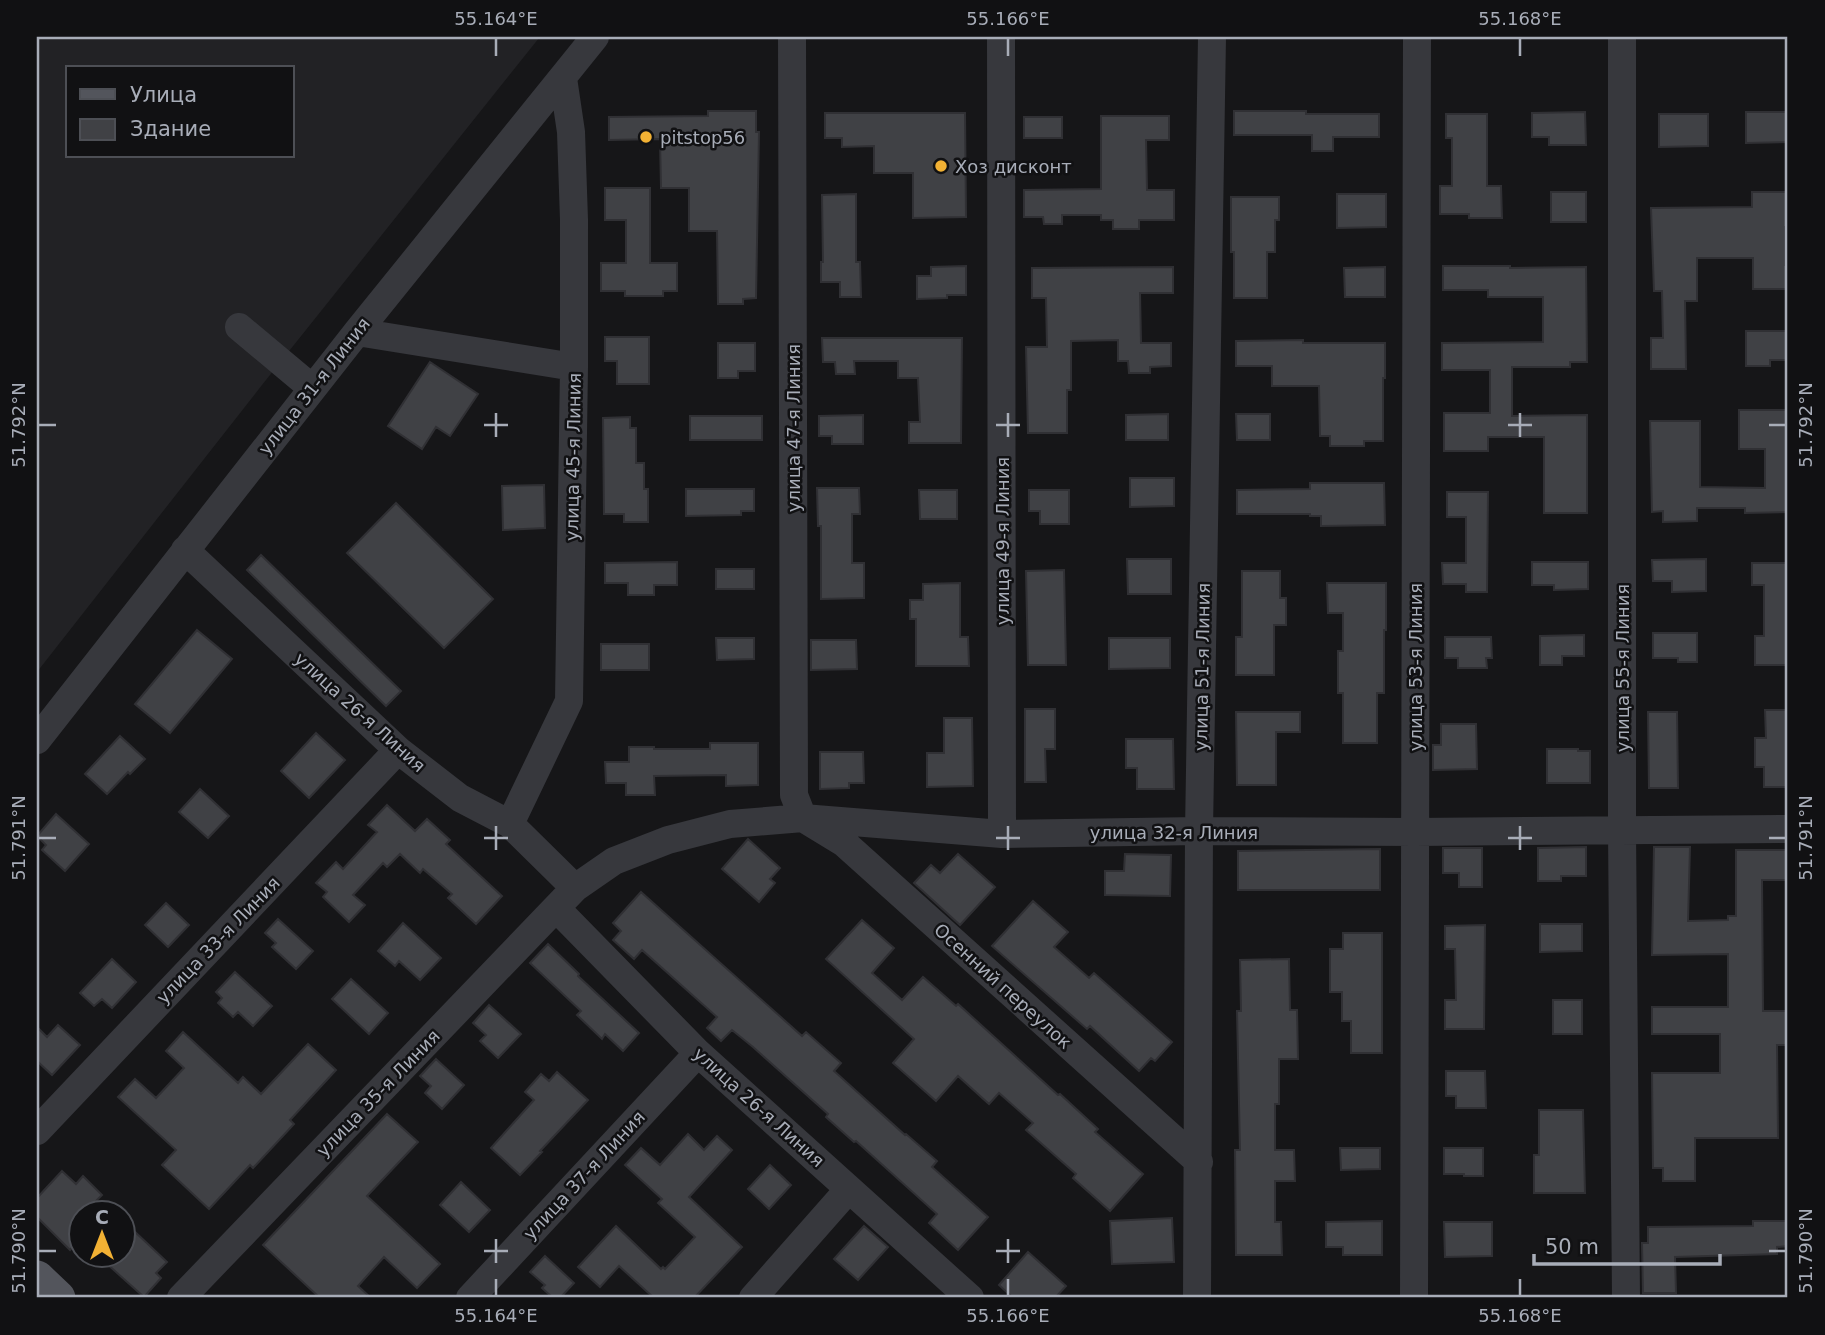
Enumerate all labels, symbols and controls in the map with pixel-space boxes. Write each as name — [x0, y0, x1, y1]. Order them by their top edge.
text: 55.164°E — [454, 8, 538, 29]
text: 55.166°E — [966, 8, 1050, 29]
text: 55.168°E — [1478, 8, 1562, 29]
legend — [66, 66, 294, 158]
text: Улица — [130, 83, 197, 107]
text: Здание — [130, 117, 211, 141]
place label: pitstop56 — [660, 127, 745, 148]
marker: pitstop56 — [638, 129, 654, 145]
place label: Хоз дисконт — [955, 156, 1072, 177]
marker: Хоз дисконт — [933, 158, 949, 174]
street label: улица 31-я Линия — [254, 313, 374, 459]
street label: улица 47-я Линия — [783, 344, 804, 512]
street label: улица 45-я Линия — [561, 373, 585, 541]
text: 51.792°N — [8, 382, 29, 468]
text: 51.792°N — [1795, 382, 1816, 468]
street label: улица 49-я Линия — [992, 457, 1013, 625]
street label: улица 51-я Линия — [1190, 583, 1214, 751]
street label: улица 53-я Линия — [1405, 583, 1426, 751]
street label: улица 55-я Линия — [1612, 584, 1633, 752]
street label: улица 26-я Линия — [290, 648, 430, 776]
text: 51.791°N — [8, 795, 29, 881]
text: 51.791°N — [1795, 795, 1816, 881]
street label: улица 32-я Линия — [1090, 822, 1258, 843]
street label: улица 33-я Линия — [152, 872, 284, 1008]
street label: Осенний переулок — [930, 919, 1076, 1053]
street label: улица 35-я Линия — [312, 1025, 444, 1161]
street label: улица 26-я Линия — [689, 1043, 829, 1171]
street label: улица 37-я Линия — [519, 1106, 649, 1244]
north arrow — [66, 1198, 136, 1268]
text: С — [95, 1206, 109, 1228]
text: 51.790°N — [8, 1208, 29, 1294]
text: 51.790°N — [1795, 1208, 1816, 1294]
scale bar — [1534, 1223, 1720, 1267]
text: 50 m — [1545, 1235, 1599, 1259]
text: 55.164°E — [454, 1305, 538, 1326]
text: 55.166°E — [966, 1305, 1050, 1326]
text: 55.168°E — [1478, 1305, 1562, 1326]

